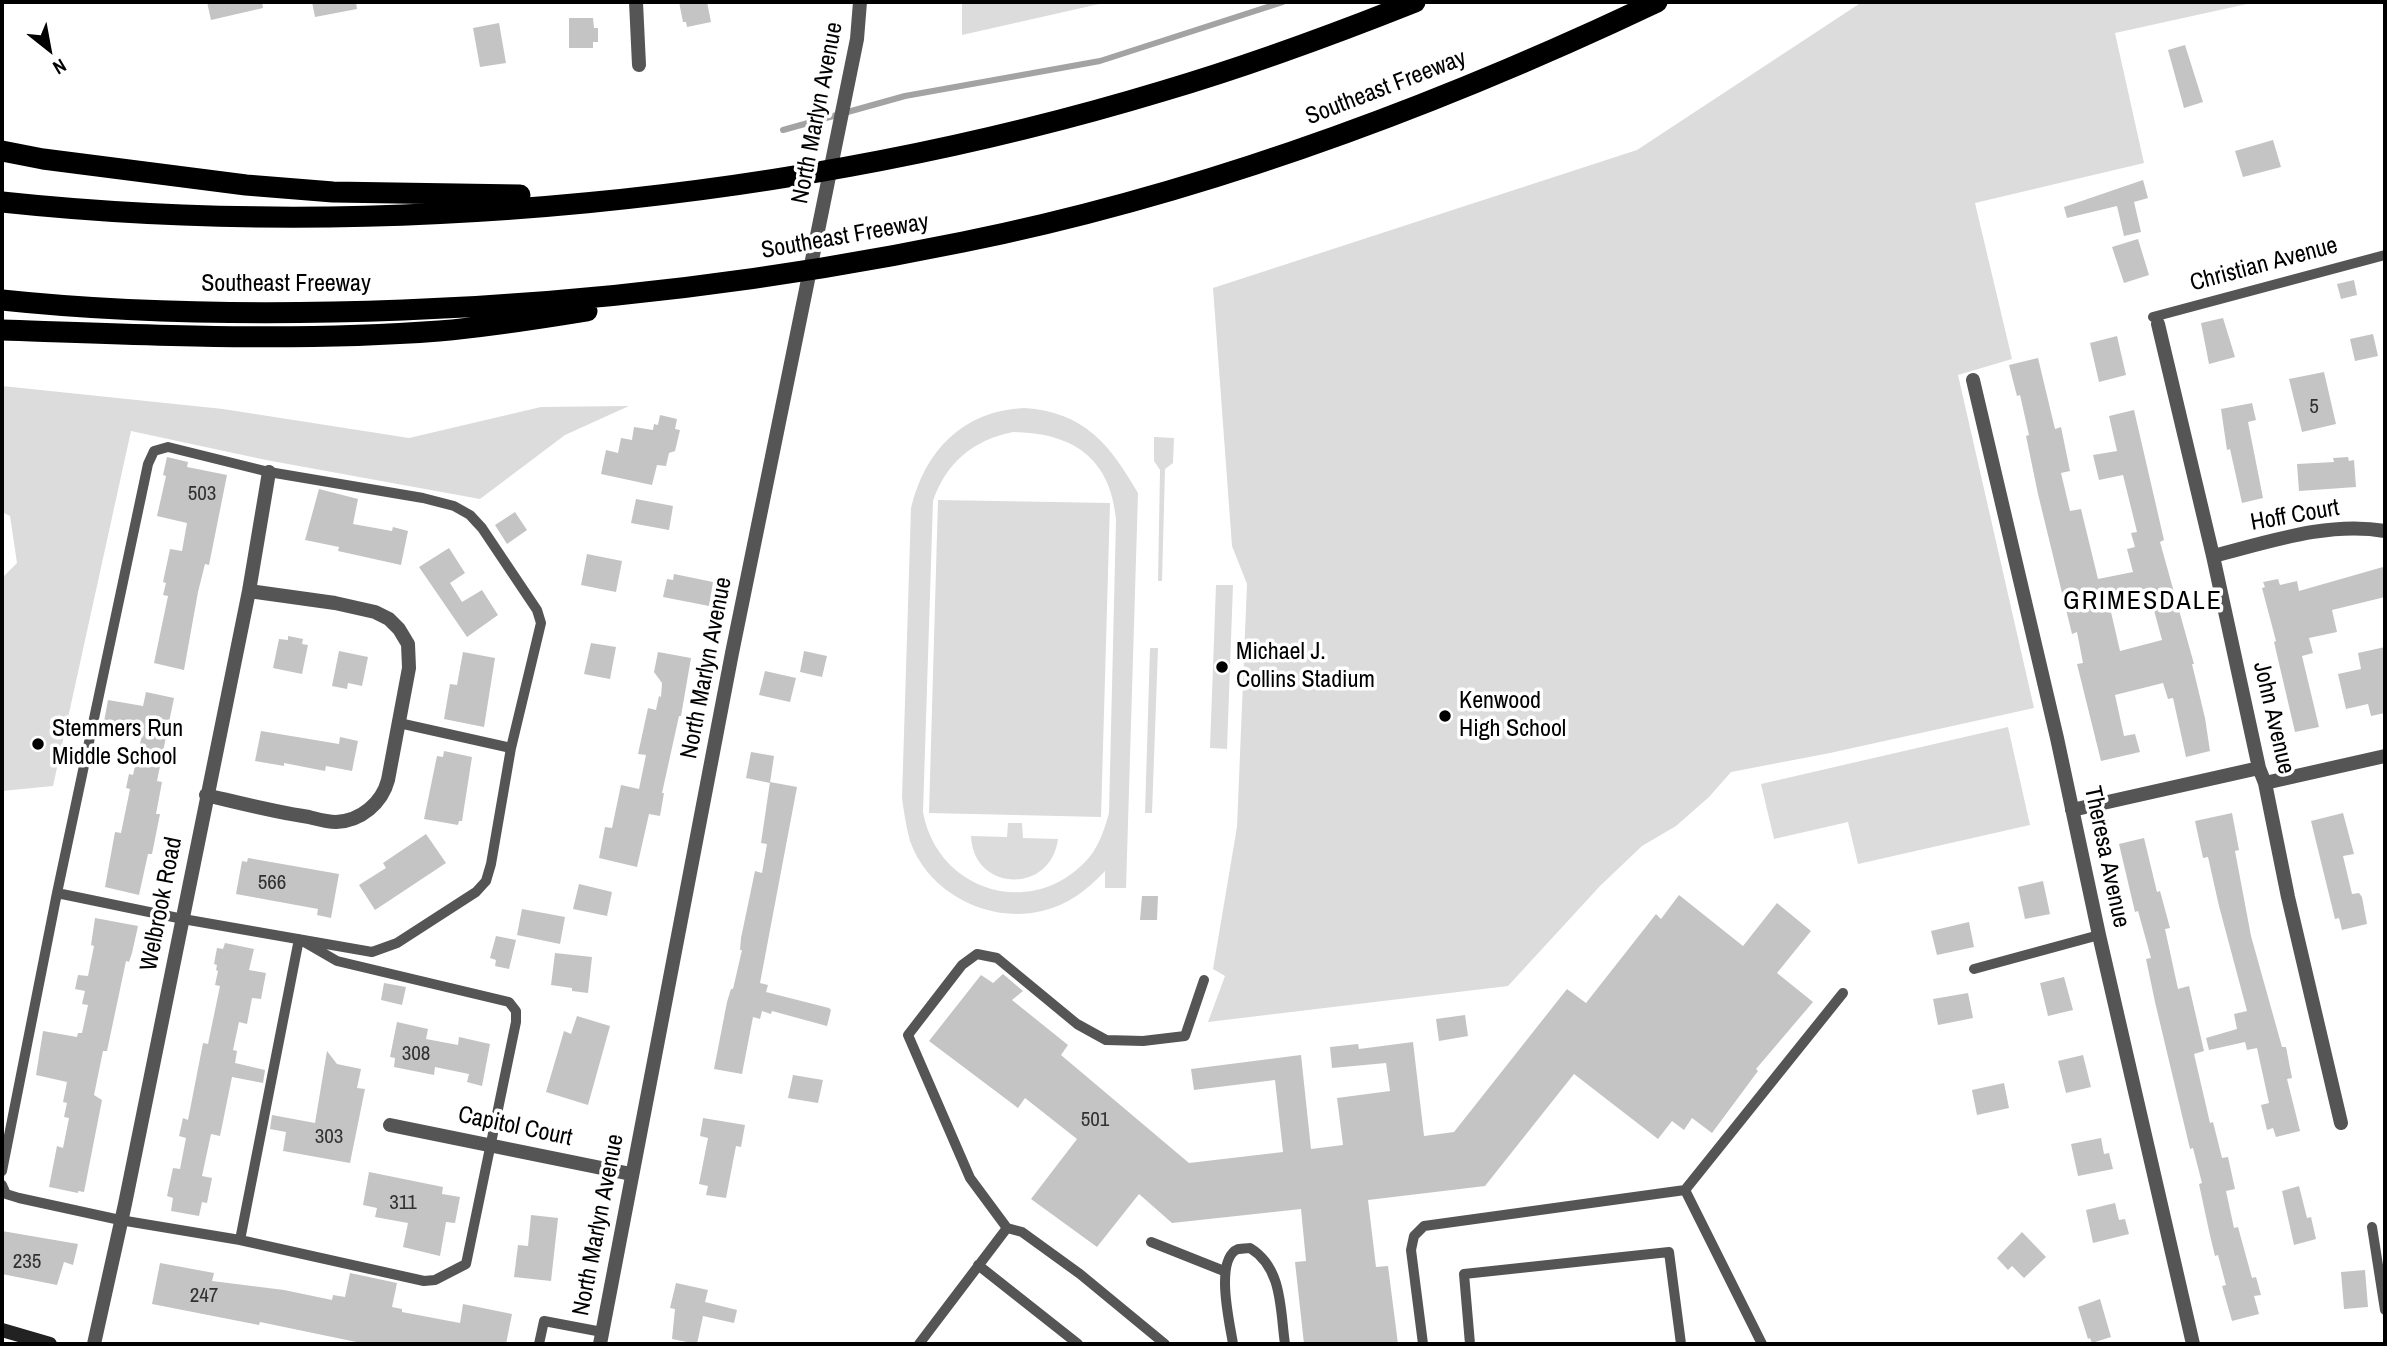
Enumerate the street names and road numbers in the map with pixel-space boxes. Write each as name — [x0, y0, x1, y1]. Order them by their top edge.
street label: North Marlyn Avenue — [786, 20, 850, 206]
street label: Southeast Freeway — [1302, 44, 1470, 132]
street label: Southeast Freeway — [759, 208, 931, 266]
street label: Christian Avenue — [2187, 231, 2341, 299]
street label: Southeast Freeway — [201, 271, 371, 299]
street label: Hoff Court — [2249, 494, 2341, 538]
street label: North Marlyn Avenue — [675, 575, 739, 761]
street label: John Avenue — [2246, 659, 2300, 777]
street label: Theresa Avenue — [2077, 784, 2135, 930]
street label: Welbrook Road — [135, 835, 189, 973]
street label: Capitol Court — [455, 1101, 575, 1153]
street label: North Marlyn Avenue — [567, 1132, 631, 1318]

